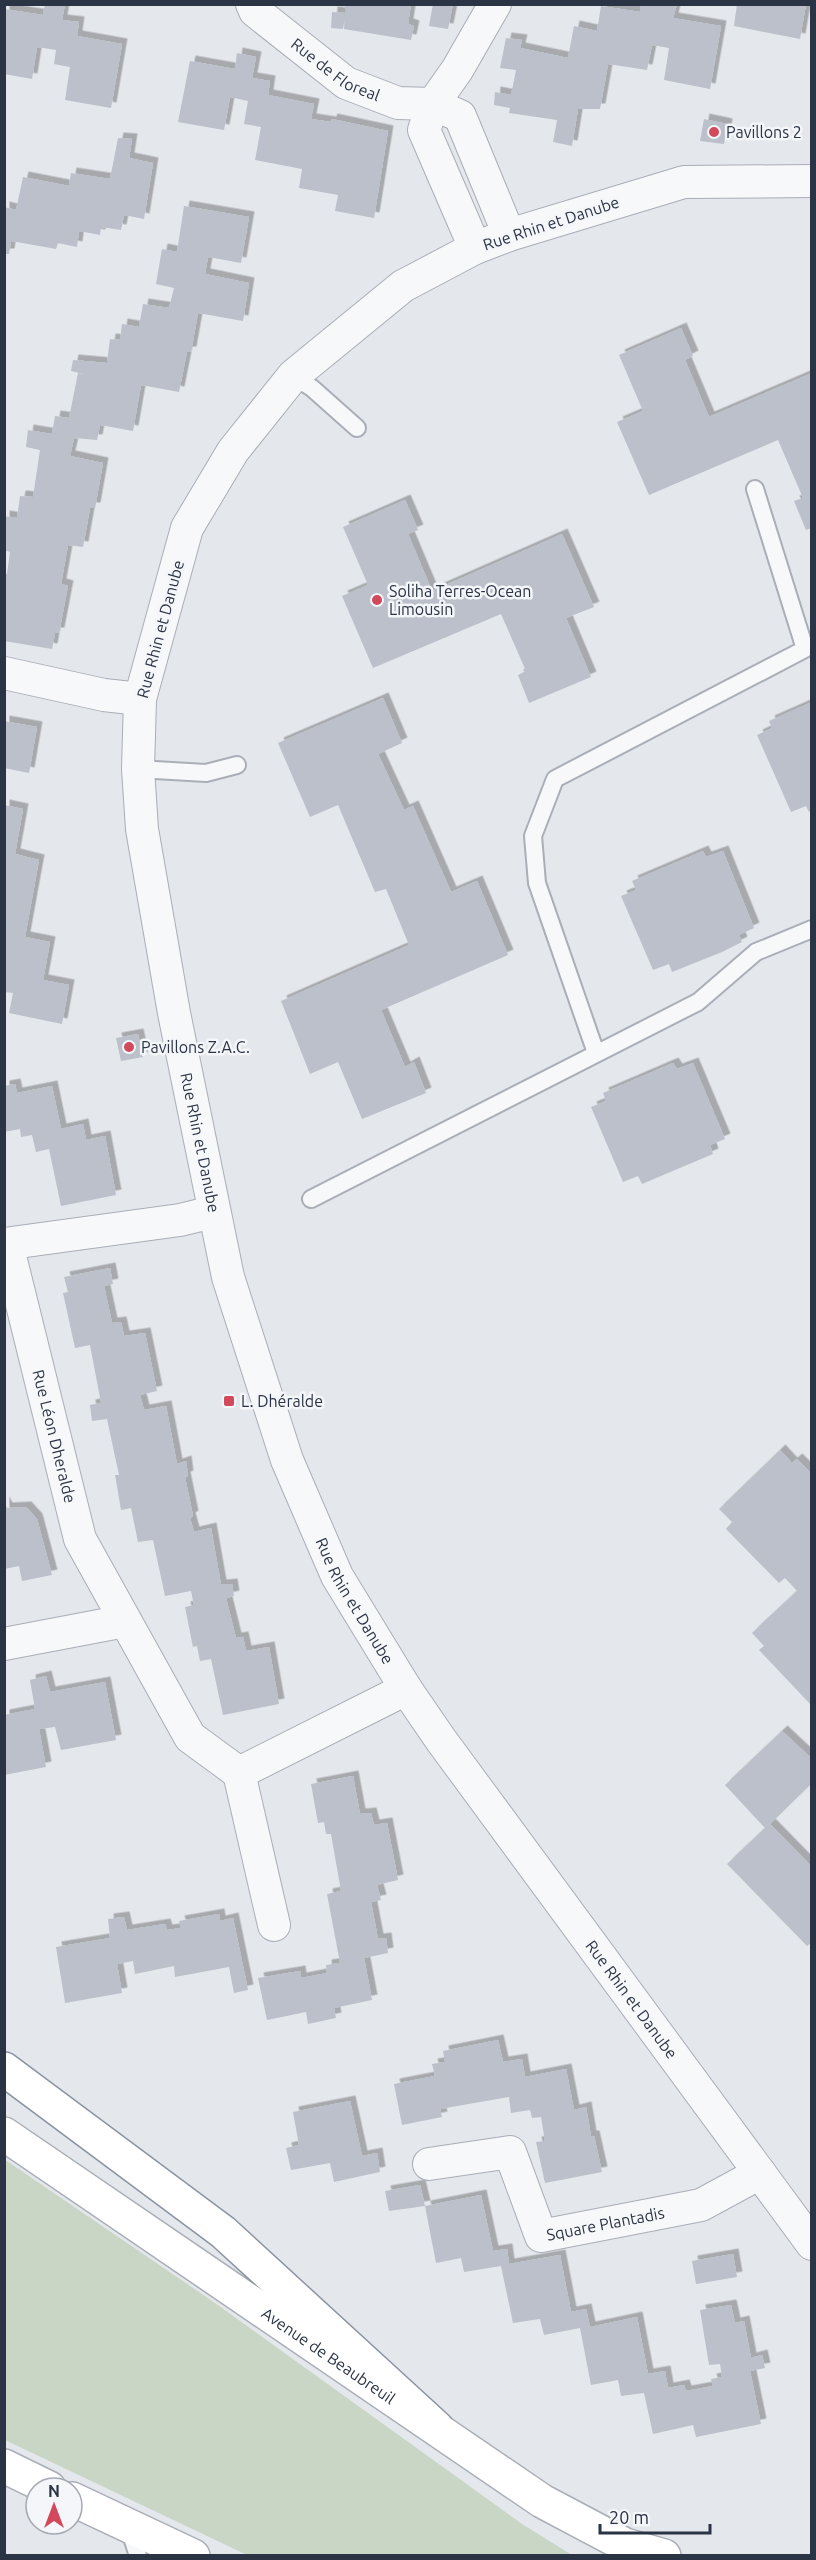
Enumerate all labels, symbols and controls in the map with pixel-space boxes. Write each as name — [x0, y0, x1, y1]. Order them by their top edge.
street label: Rue de Floreal — [288, 34, 383, 104]
place label: Pavillons 2 — [726, 123, 802, 141]
marker: Pavillons 2 — [707, 125, 721, 139]
street label: Rue Rhin et Danube — [481, 192, 621, 254]
street label: Rue Rhin et Danube — [133, 558, 187, 700]
place label: Soliha Terres-Ocean Limousin — [389, 582, 531, 618]
marker: Soliha Terres-Ocean Limousin — [370, 593, 384, 607]
place label: Pavillons Z.A.C. — [141, 1038, 250, 1056]
marker: Pavillons Z.A.C. — [122, 1040, 136, 1054]
street label: Rue Rhin et Danube — [177, 1071, 224, 1214]
street label: Rue Léon Dheralde — [29, 1368, 80, 1505]
place label: L. Dhéralde — [241, 1392, 323, 1410]
marker: L. Dhéralde — [222, 1394, 236, 1408]
street label: Rue Rhin et Danube — [313, 1535, 397, 1667]
street label: Rue Rhin et Danube — [582, 1937, 681, 2062]
street label: Square Plantadis — [545, 2203, 666, 2244]
street label: Avenue de Beaubreuil — [259, 2304, 399, 2407]
north arrow — [24, 2476, 84, 2536]
text: N — [48, 2482, 60, 2500]
scale bar — [600, 2497, 710, 2535]
text: 20 m — [609, 2507, 649, 2527]

